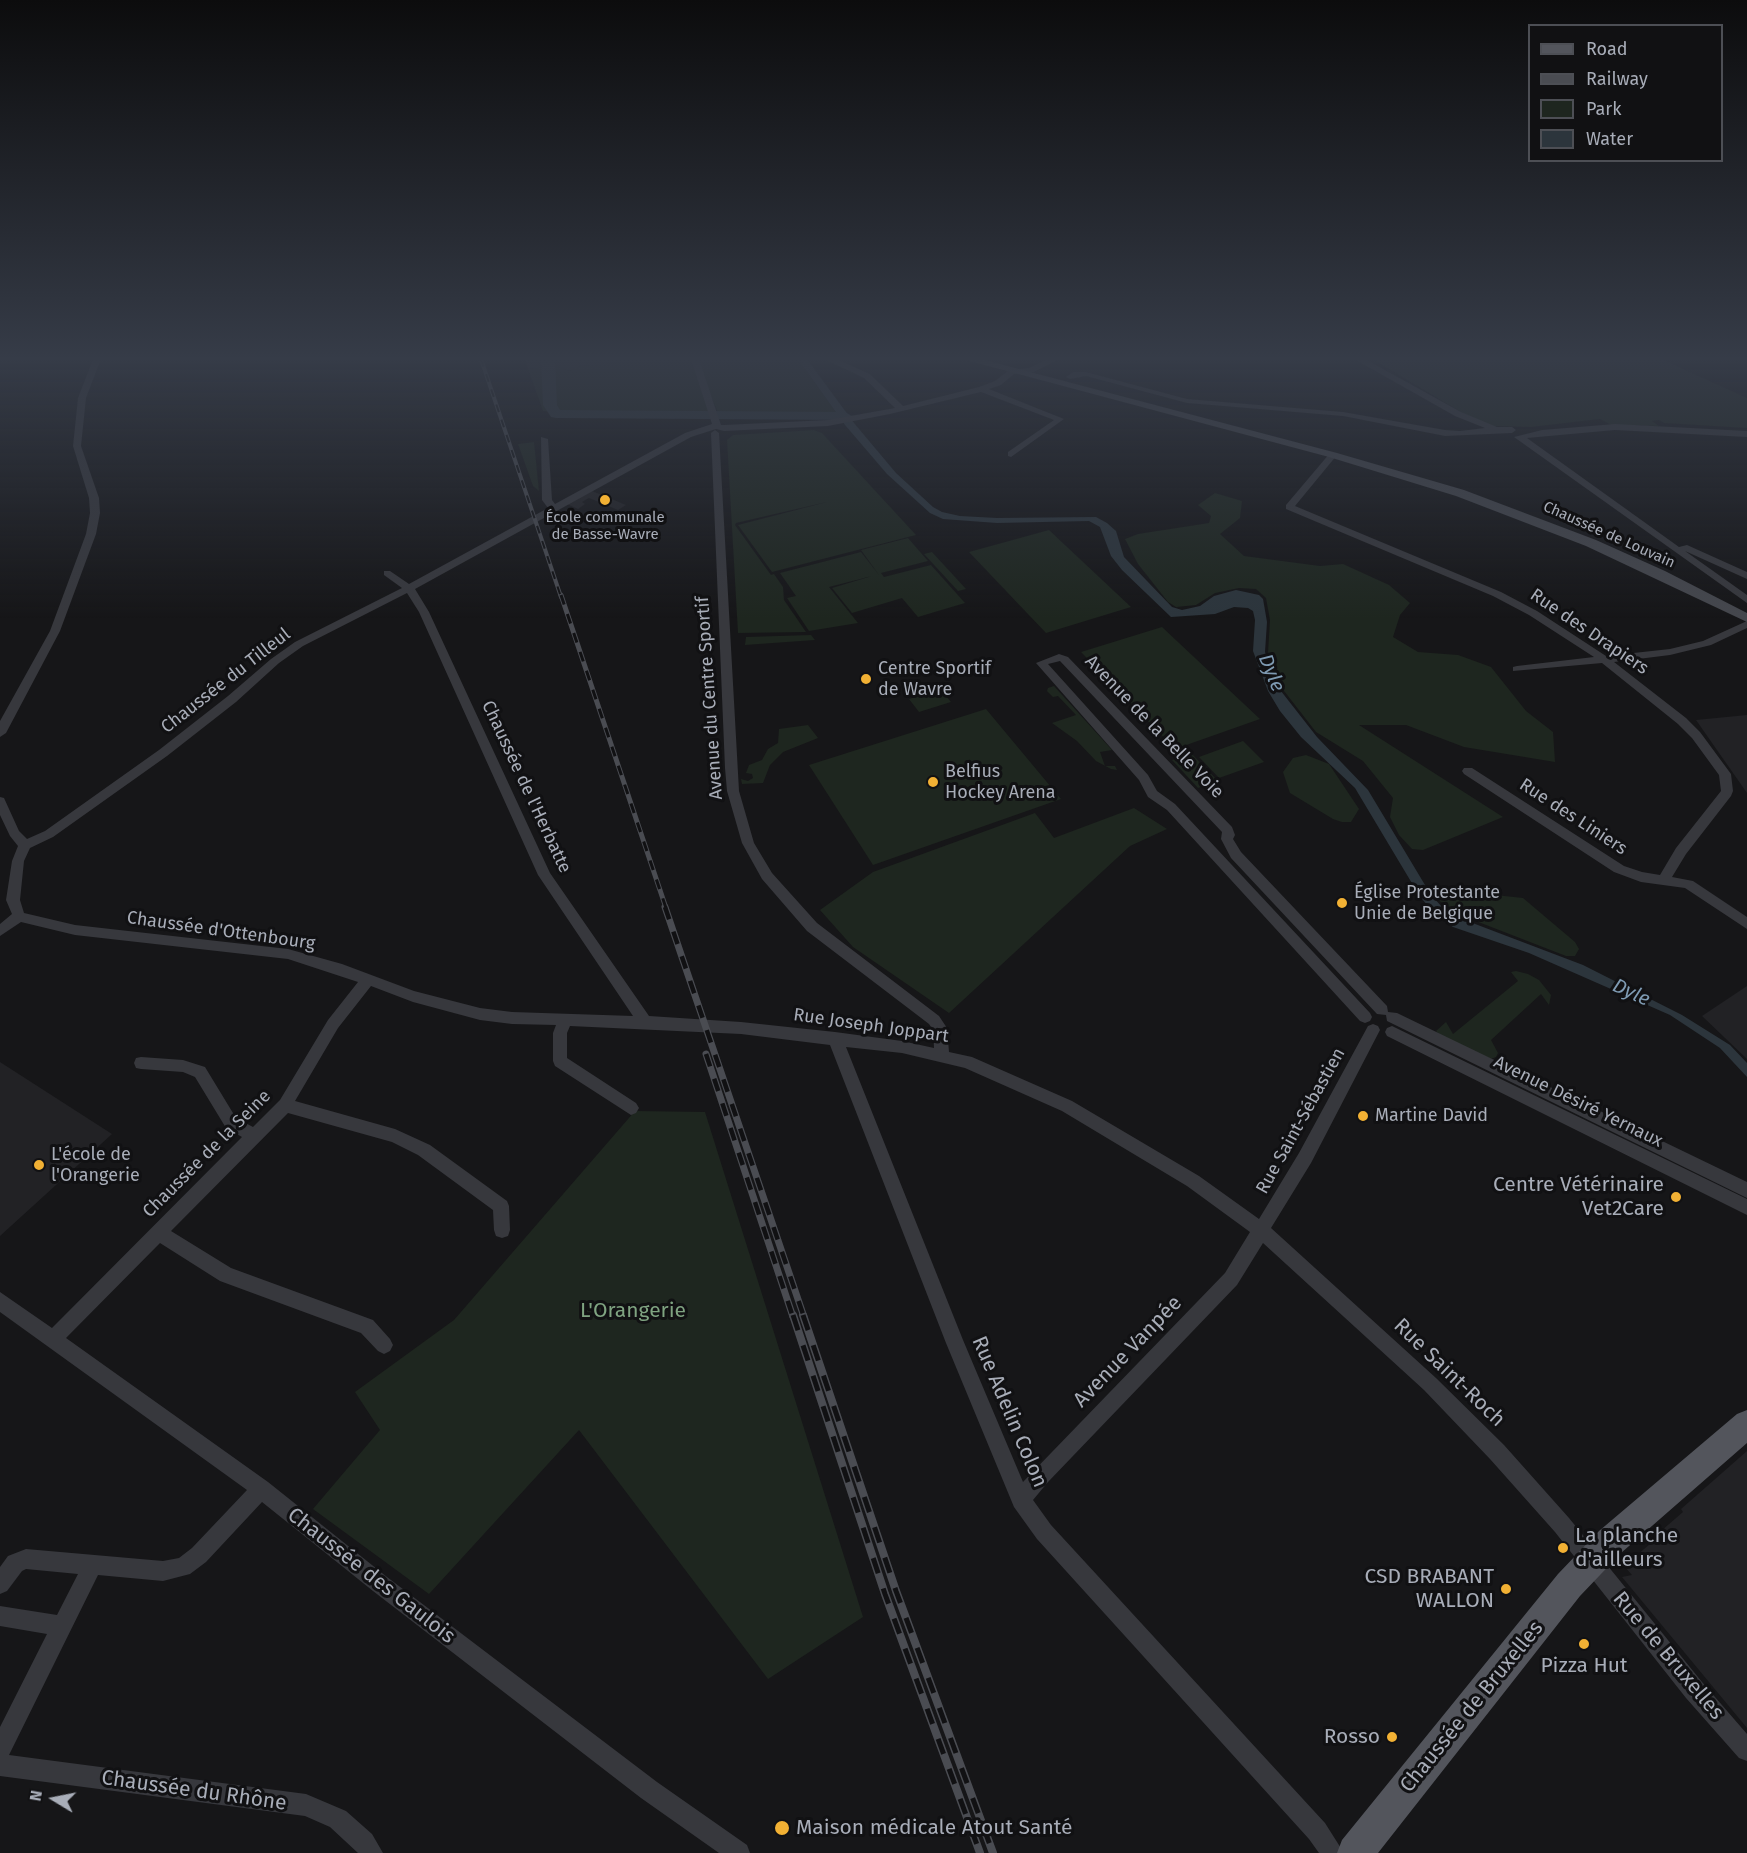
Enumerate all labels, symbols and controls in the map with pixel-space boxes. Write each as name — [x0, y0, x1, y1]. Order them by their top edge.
legend — [1528, 24, 1723, 162]
text: Road — [1586, 38, 1628, 60]
text: Railway — [1586, 68, 1648, 90]
text: Park — [1586, 98, 1621, 120]
text: Water — [1586, 128, 1633, 150]
marker: École communale de Basse-Wavre — [598, 493, 612, 507]
street label: Chaussée de Louvain — [1540, 498, 1678, 572]
place label: École communale de Basse-Wavre — [545, 509, 665, 544]
street label: Rue des Drapiers — [1526, 584, 1652, 680]
street label: Avenue du Centre Sportif — [692, 596, 728, 800]
street label: Chaussée du Tilleul — [157, 624, 295, 738]
street label: Avenue de la Belle Voie — [1080, 651, 1228, 803]
water label: Dyle — [1253, 651, 1289, 695]
place label: Centre Sportif de Wavre — [878, 658, 991, 700]
marker: Centre Sportif de Wavre — [859, 672, 873, 686]
street label: Chaussée de l'Herbatte — [477, 697, 575, 877]
place label: Belfius Hockey Arena — [945, 761, 1056, 804]
street label: Rue des Liniers — [1515, 774, 1631, 860]
marker: Belfius Hockey Arena — [926, 775, 940, 789]
place label: Église Protestante Unie de Belgique — [1354, 882, 1500, 924]
marker: Église Protestante Unie de Belgique — [1335, 896, 1349, 910]
street label: Chaussée d'Ottenbourg — [126, 907, 316, 955]
water label: Dyle — [1608, 974, 1654, 1012]
street label: Rue Joseph Joppart — [792, 1004, 950, 1048]
street label: Rue Saint-Sébastien — [1252, 1044, 1350, 1198]
street label: Avenue Désiré Yernaux — [1490, 1052, 1666, 1152]
street label: Chaussée de la Seine — [139, 1086, 275, 1222]
place label: Martine David — [1375, 1105, 1488, 1127]
marker: Martine David — [1356, 1109, 1370, 1123]
place label: L'école de l'Orangerie — [51, 1144, 140, 1186]
marker: L'école de l'Orangerie — [32, 1158, 46, 1172]
place label: Centre Vétérinaire Vet2Care — [1493, 1172, 1664, 1222]
marker: Centre Vétérinaire Vet2Care — [1669, 1190, 1683, 1204]
street label: Avenue Vanpée — [1069, 1291, 1187, 1413]
park label: L'Orangerie — [580, 1298, 686, 1324]
street label: Rue Saint-Roch — [1388, 1313, 1510, 1433]
street label: Rue Adelin Colon — [966, 1332, 1052, 1492]
street label: Chaussée des Gaulois — [282, 1503, 460, 1649]
place label: La planche d'ailleurs — [1575, 1523, 1678, 1573]
marker: La planche d'ailleurs — [1556, 1541, 1570, 1555]
place label: CSD BRABANT WALLON — [1365, 1564, 1494, 1614]
marker: CSD BRABANT WALLON — [1499, 1582, 1513, 1596]
street label: Rue de Bruxelles — [1607, 1587, 1729, 1725]
street label: Chaussée de Bruxelles — [1395, 1616, 1549, 1798]
marker: Pizza Hut — [1577, 1637, 1591, 1651]
place label: Pizza Hut — [1540, 1653, 1628, 1679]
place label: Rosso — [1324, 1724, 1380, 1750]
marker: Rosso — [1385, 1730, 1399, 1744]
street label: Chaussée du Rhône — [100, 1766, 288, 1816]
north arrow — [24, 1769, 84, 1829]
text: N — [26, 1789, 46, 1803]
place label: Maison médicale Atout Santé — [796, 1815, 1072, 1841]
marker: Maison médicale Atout Santé — [773, 1819, 791, 1837]

